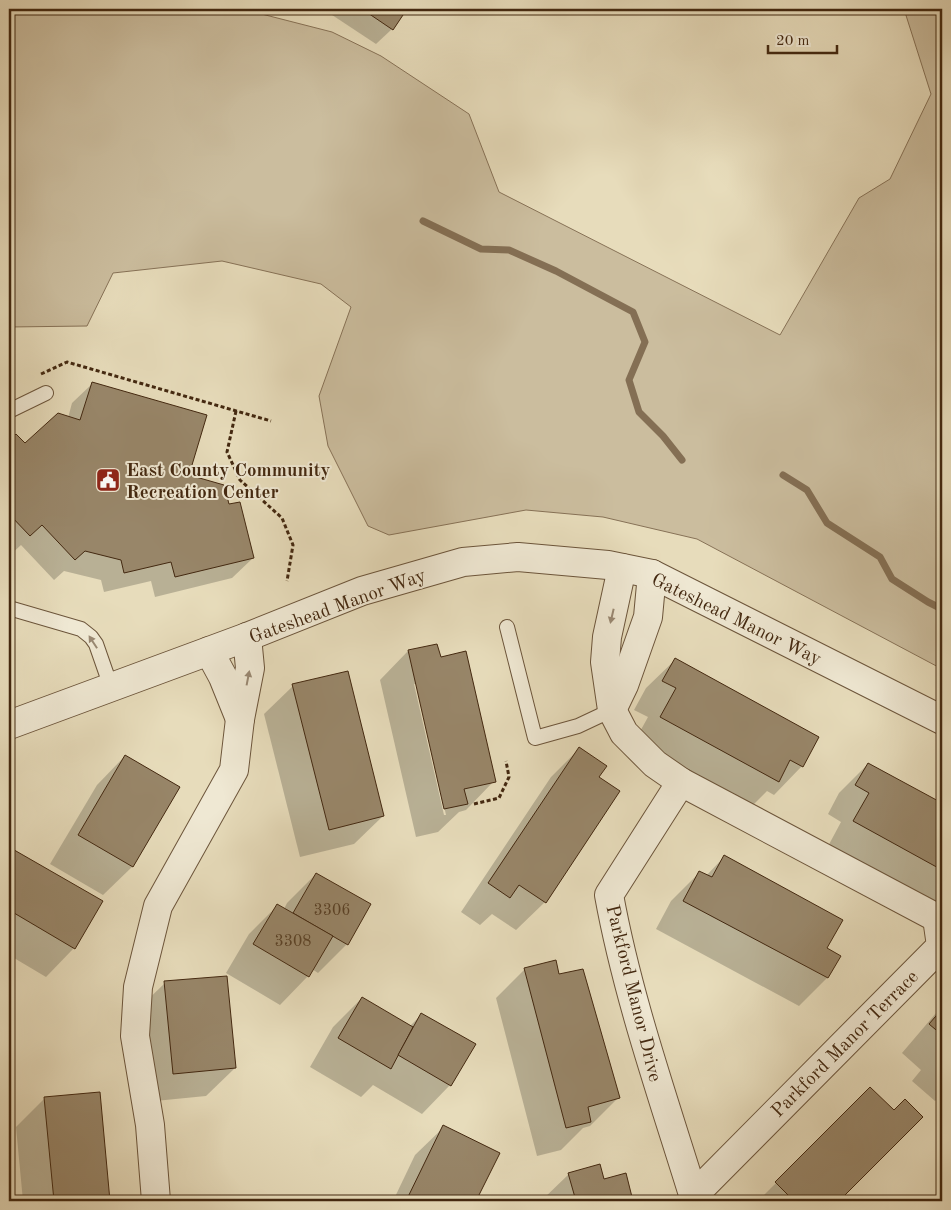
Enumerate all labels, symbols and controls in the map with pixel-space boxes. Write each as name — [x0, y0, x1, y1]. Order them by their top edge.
scale bar — [768, 22, 837, 54]
text: 20 m — [776, 34, 810, 49]
place label: East County Community Recreation Center — [126, 462, 331, 503]
public building icon: East County Community Recreation Center — [95, 467, 121, 493]
street label: Gateshead Manor Way — [247, 567, 429, 648]
street label: Gateshead Manor Way — [648, 571, 824, 670]
one-way arrow — [608, 608, 616, 623]
one-way arrow — [88, 635, 98, 649]
one-way arrow — [245, 670, 253, 686]
house number: 3306 — [313, 903, 351, 919]
street label: Parkford Manor Drive — [601, 903, 664, 1084]
house number: 3308 — [274, 934, 312, 950]
street label: Parkford Manor Terrace — [769, 968, 923, 1122]

